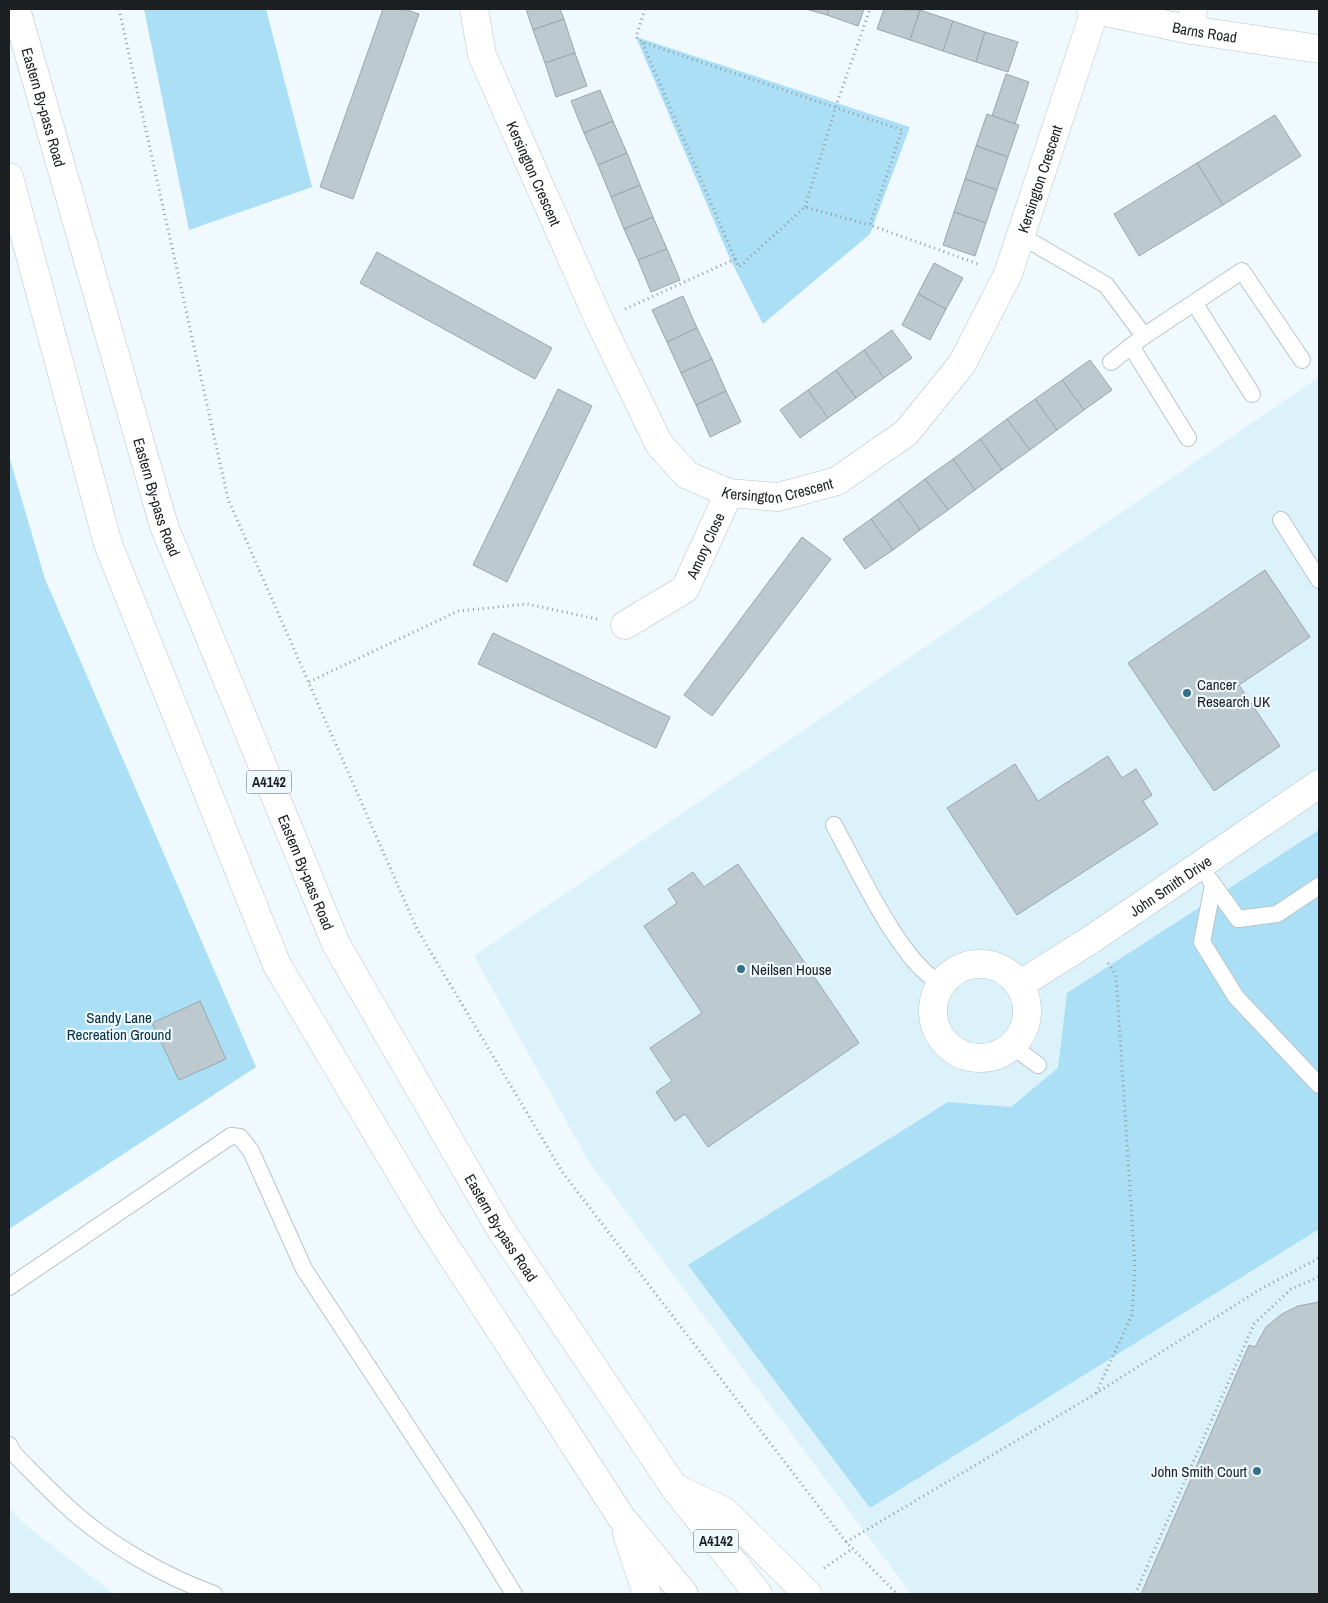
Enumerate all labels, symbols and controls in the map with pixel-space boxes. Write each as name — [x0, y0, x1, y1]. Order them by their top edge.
street label: Barns Road — [1171, 16, 1238, 47]
street label: Eastern By-pass Road — [17, 45, 71, 169]
street label: Kersington Crescent — [502, 118, 567, 229]
street label: Kersington Crescent — [1012, 122, 1067, 235]
street label: Eastern By-pass Road — [129, 435, 186, 559]
street label: Kersington Crescent — [719, 472, 836, 508]
street label: Amory Close — [680, 509, 729, 583]
place label: Cancer Research UK — [1197, 674, 1271, 712]
marker: Cancer Research UK — [1181, 687, 1193, 699]
road number: A4142 — [246, 770, 292, 794]
street label: Eastern By-pass Road — [273, 811, 340, 933]
street label: John Smith Drive — [1125, 850, 1216, 921]
place label: Neilsen House — [751, 959, 832, 980]
marker: Neilsen House — [735, 963, 747, 975]
park label: Sandy Lane Recreation Ground — [67, 1007, 171, 1045]
street label: Eastern By-pass Road — [460, 1170, 543, 1285]
place label: John Smith Court — [1151, 1461, 1248, 1482]
marker: John Smith Court — [1251, 1465, 1263, 1477]
road number: A4142 — [694, 1530, 738, 1552]

